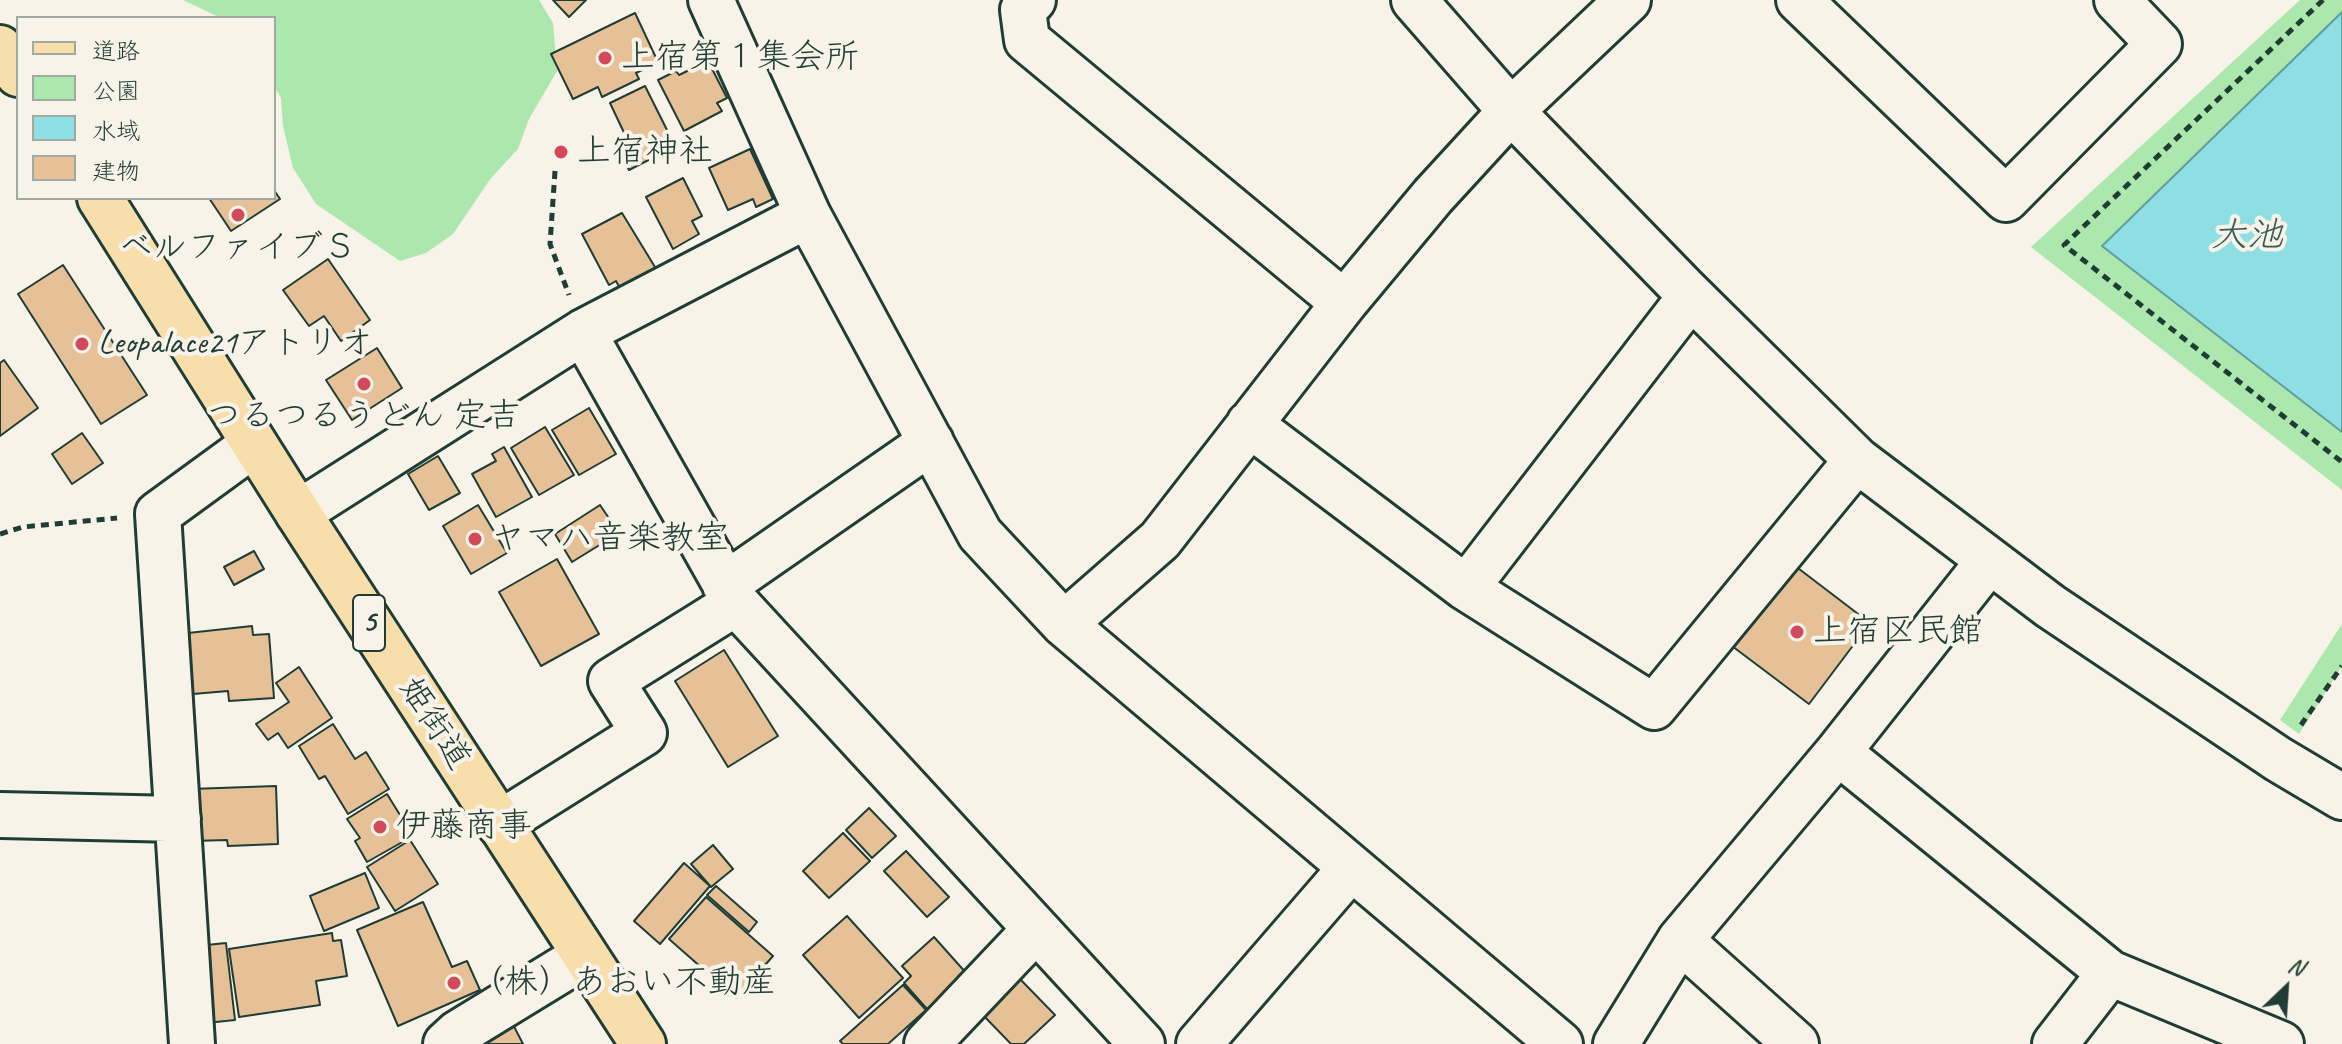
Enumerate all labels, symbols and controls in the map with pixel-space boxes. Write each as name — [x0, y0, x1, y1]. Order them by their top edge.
legend — [16, 16, 276, 200]
text: 道路 — [92, 36, 140, 66]
place label: 上宿第１集会所 — [621, 38, 859, 78]
marker: 上宿第１集会所 — [596, 49, 614, 67]
text: 公園 — [92, 76, 140, 106]
text: 水域 — [92, 116, 140, 146]
place label: 上宿神社 — [577, 132, 713, 172]
marker: 上宿神社 — [552, 143, 570, 161]
text: 建物 — [92, 156, 140, 186]
marker: ベルファイブＳ — [229, 206, 247, 224]
water label: 大池 — [2211, 215, 2283, 259]
place label: ベルファイブＳ — [119, 228, 357, 268]
place label: Leopalace21アトリオ — [98, 324, 373, 364]
marker: Leopalace21アトリオ — [73, 335, 91, 353]
marker: つるつるうどん 定吉 — [355, 375, 373, 393]
place label: つるつるうどん 定吉 — [207, 397, 521, 437]
place label: ヤマハ音楽教室 — [491, 519, 729, 559]
marker: ヤマハ音楽教室 — [466, 530, 484, 548]
road number: 5 — [353, 595, 385, 651]
place label: 上宿区民館 — [1813, 612, 1983, 652]
marker: 上宿区民館 — [1788, 623, 1806, 641]
street label: 姫街道 — [389, 670, 479, 778]
place label: 伊藤商事 — [396, 807, 532, 847]
marker: 伊藤商事 — [371, 818, 389, 836]
north arrow — [2246, 948, 2326, 1028]
text: N — [2284, 951, 2308, 982]
place label: （株）あおい不動産 — [470, 963, 776, 1003]
marker: （株）あおい不動産 — [445, 974, 463, 992]

